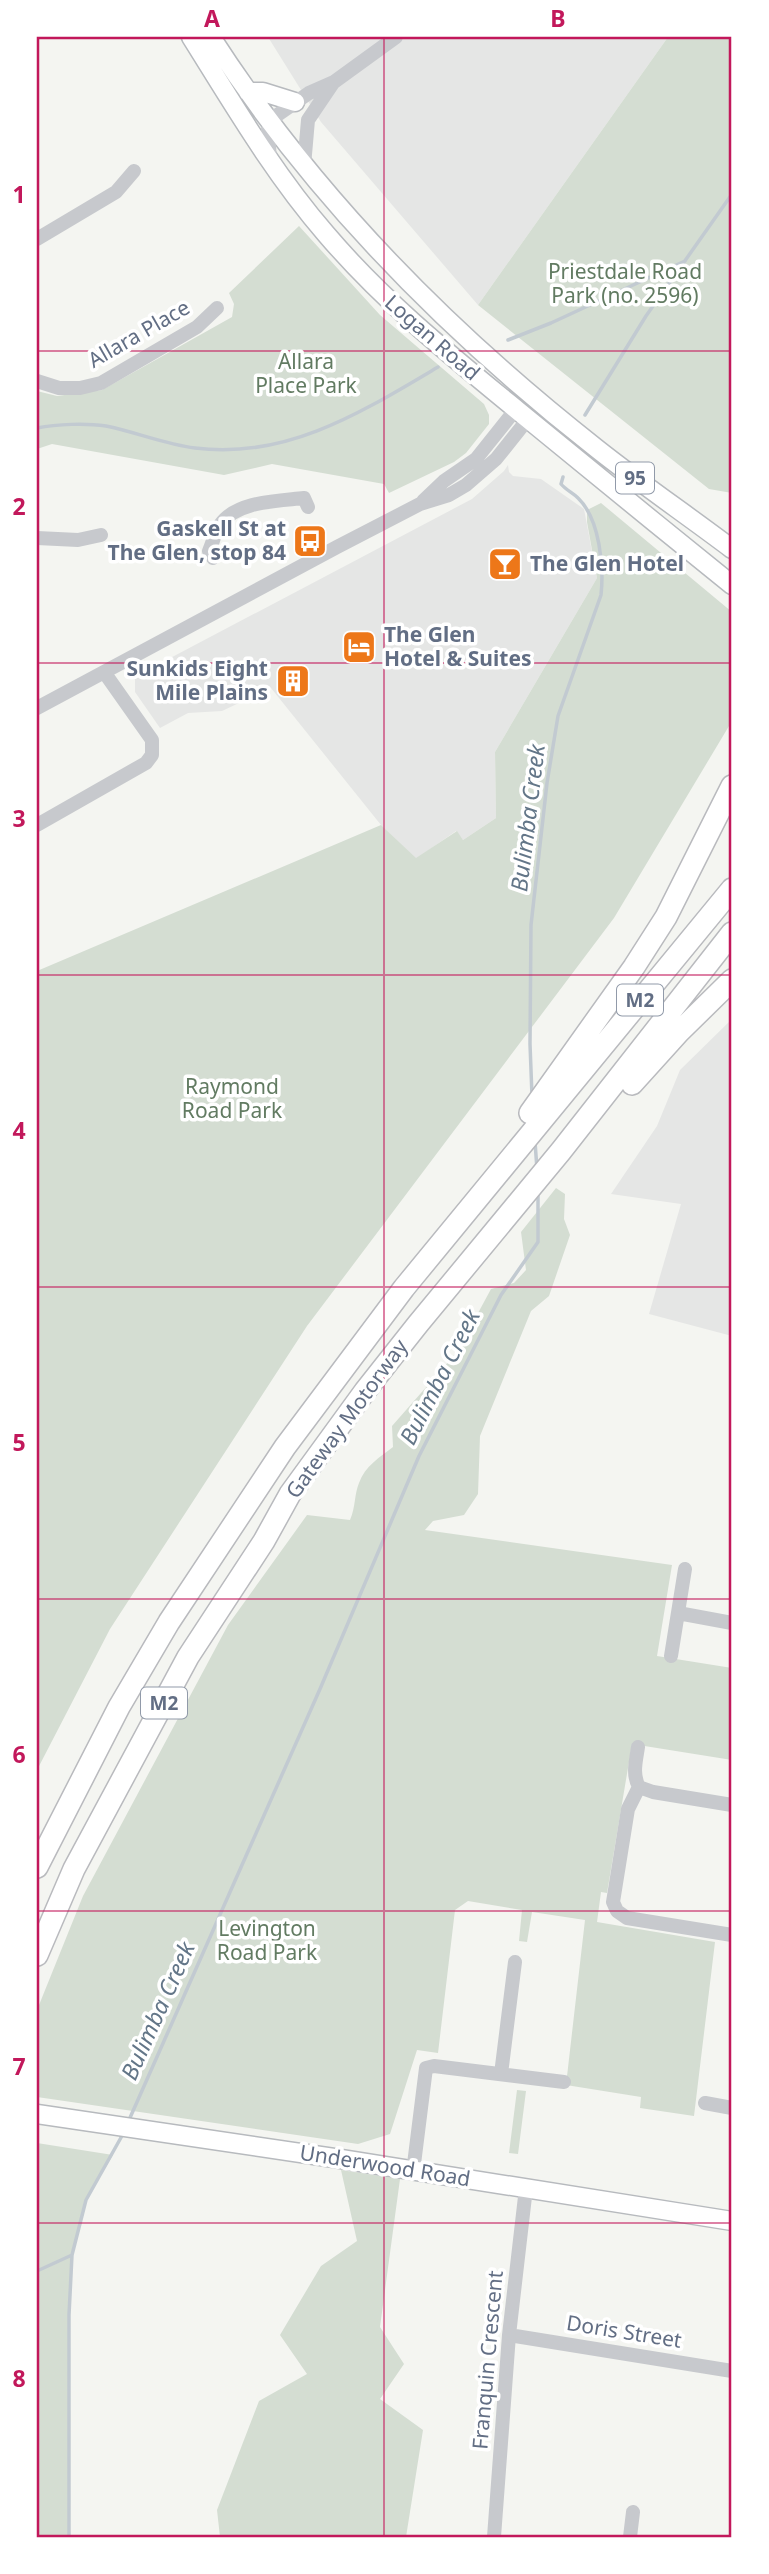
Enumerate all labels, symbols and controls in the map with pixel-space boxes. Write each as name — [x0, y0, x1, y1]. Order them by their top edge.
text: A — [204, 2, 220, 34]
text: B — [550, 2, 566, 34]
text: 1 — [12, 178, 26, 210]
park label: Priestdale Road Park (no. 2596) — [548, 257, 702, 309]
street label: Logan Road — [379, 288, 486, 386]
street label: Allara Place — [82, 293, 195, 374]
park label: Allara Place Park — [255, 347, 358, 399]
road number: 95 — [616, 463, 654, 494]
text: 2 — [12, 490, 26, 522]
place label: Gaskell St at The Glen, stop 84 — [108, 514, 286, 566]
bus stop icon: Gaskell St at The Glen, stop 84 — [291, 522, 329, 560]
bar icon: The Glen Hotel — [486, 545, 524, 583]
place label: The Glen Hotel — [530, 549, 684, 577]
place label: The Glen Hotel & Suites — [384, 620, 531, 672]
hotel icon: The Glen Hotel & Suites — [340, 628, 378, 666]
place label: Sunkids Eight Mile Plains — [126, 654, 268, 706]
building icon: Sunkids Eight Mile Plains — [274, 662, 312, 700]
water label: Bulimba Creek — [502, 741, 552, 893]
text: 3 — [12, 802, 26, 834]
road number: M2 — [617, 984, 663, 1016]
park label: Raymond Road Park — [182, 1072, 283, 1124]
text: 4 — [12, 1114, 26, 1146]
water label: Bulimba Creek — [391, 1302, 488, 1450]
street label: Gateway Motorway — [279, 1333, 414, 1504]
text: 5 — [12, 1426, 26, 1458]
road number: M2 — [141, 1688, 187, 1718]
text: 6 — [12, 1738, 26, 1770]
park label: Levington Road Park — [217, 1914, 318, 1966]
water label: Bulimba Creek — [112, 1935, 202, 2085]
text: 7 — [12, 2050, 26, 2082]
street label: Underwood Road — [298, 2138, 473, 2192]
street label: Franquin Crescent — [465, 2269, 509, 2451]
street label: Doris Street — [565, 2308, 684, 2354]
text: 8 — [12, 2362, 26, 2394]

